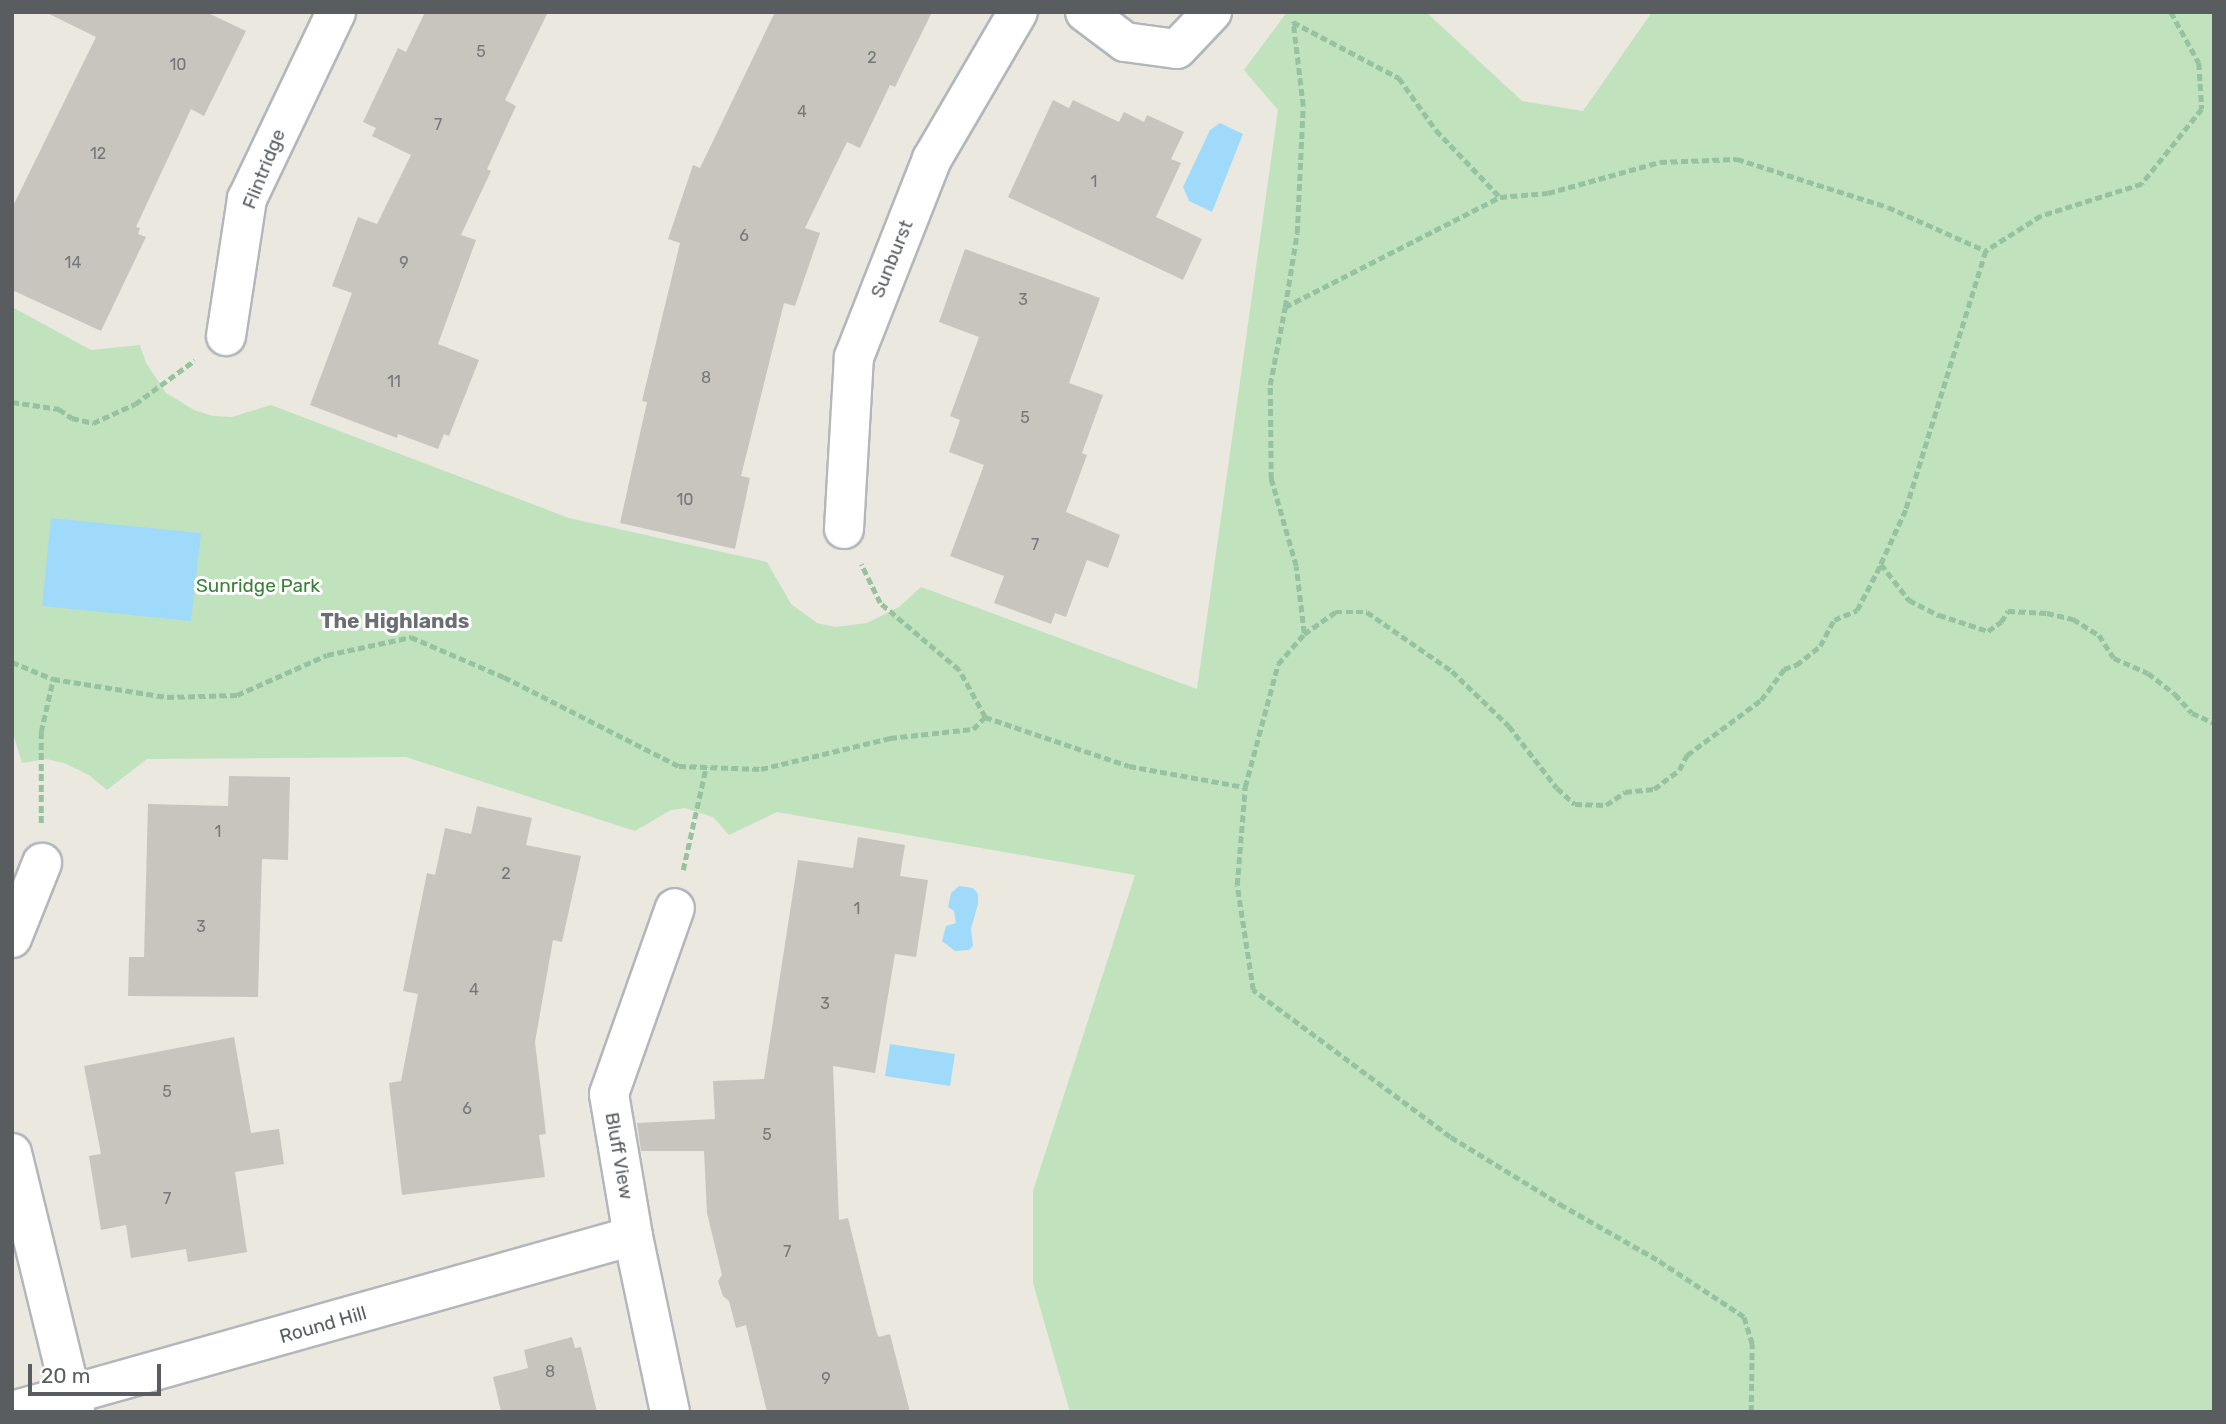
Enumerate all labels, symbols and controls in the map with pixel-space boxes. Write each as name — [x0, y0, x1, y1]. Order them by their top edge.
house number: 5 — [476, 42, 486, 62]
house number: 2 — [867, 48, 877, 68]
house number: 10 — [169, 55, 187, 75]
house number: 4 — [797, 102, 807, 122]
house number: 7 — [434, 115, 442, 135]
street label: Flintridge — [238, 126, 290, 212]
house number: 12 — [90, 144, 106, 164]
house number: 1 — [1091, 172, 1097, 192]
street label: Sunburst — [866, 217, 918, 301]
house number: 6 — [739, 226, 749, 246]
house number: 14 — [65, 253, 81, 273]
house number: 9 — [399, 253, 409, 273]
house number: 3 — [1018, 290, 1028, 310]
house number: 8 — [701, 368, 711, 388]
house number: 11 — [387, 372, 401, 392]
house number: 5 — [1020, 408, 1030, 428]
house number: 10 — [676, 490, 694, 510]
house number: 7 — [1031, 535, 1039, 555]
park label: Sunridge Park — [196, 575, 320, 597]
district label: The Highlands — [321, 608, 469, 634]
house number: 1 — [215, 822, 221, 842]
house number: 2 — [501, 864, 511, 884]
house number: 1 — [854, 899, 860, 919]
house number: 3 — [196, 917, 206, 937]
house number: 4 — [469, 980, 479, 1000]
house number: 3 — [820, 994, 830, 1014]
house number: 5 — [162, 1082, 172, 1102]
house number: 6 — [462, 1099, 472, 1119]
street label: Bluff View — [600, 1110, 638, 1202]
house number: 5 — [762, 1125, 772, 1145]
house number: 7 — [163, 1189, 171, 1209]
house number: 7 — [783, 1242, 791, 1262]
street label: Round Hill — [277, 1302, 369, 1348]
scale bar — [32, 1350, 164, 1394]
house number: 8 — [545, 1362, 555, 1382]
text: 20 m — [41, 1363, 90, 1388]
house number: 9 — [821, 1369, 831, 1389]

